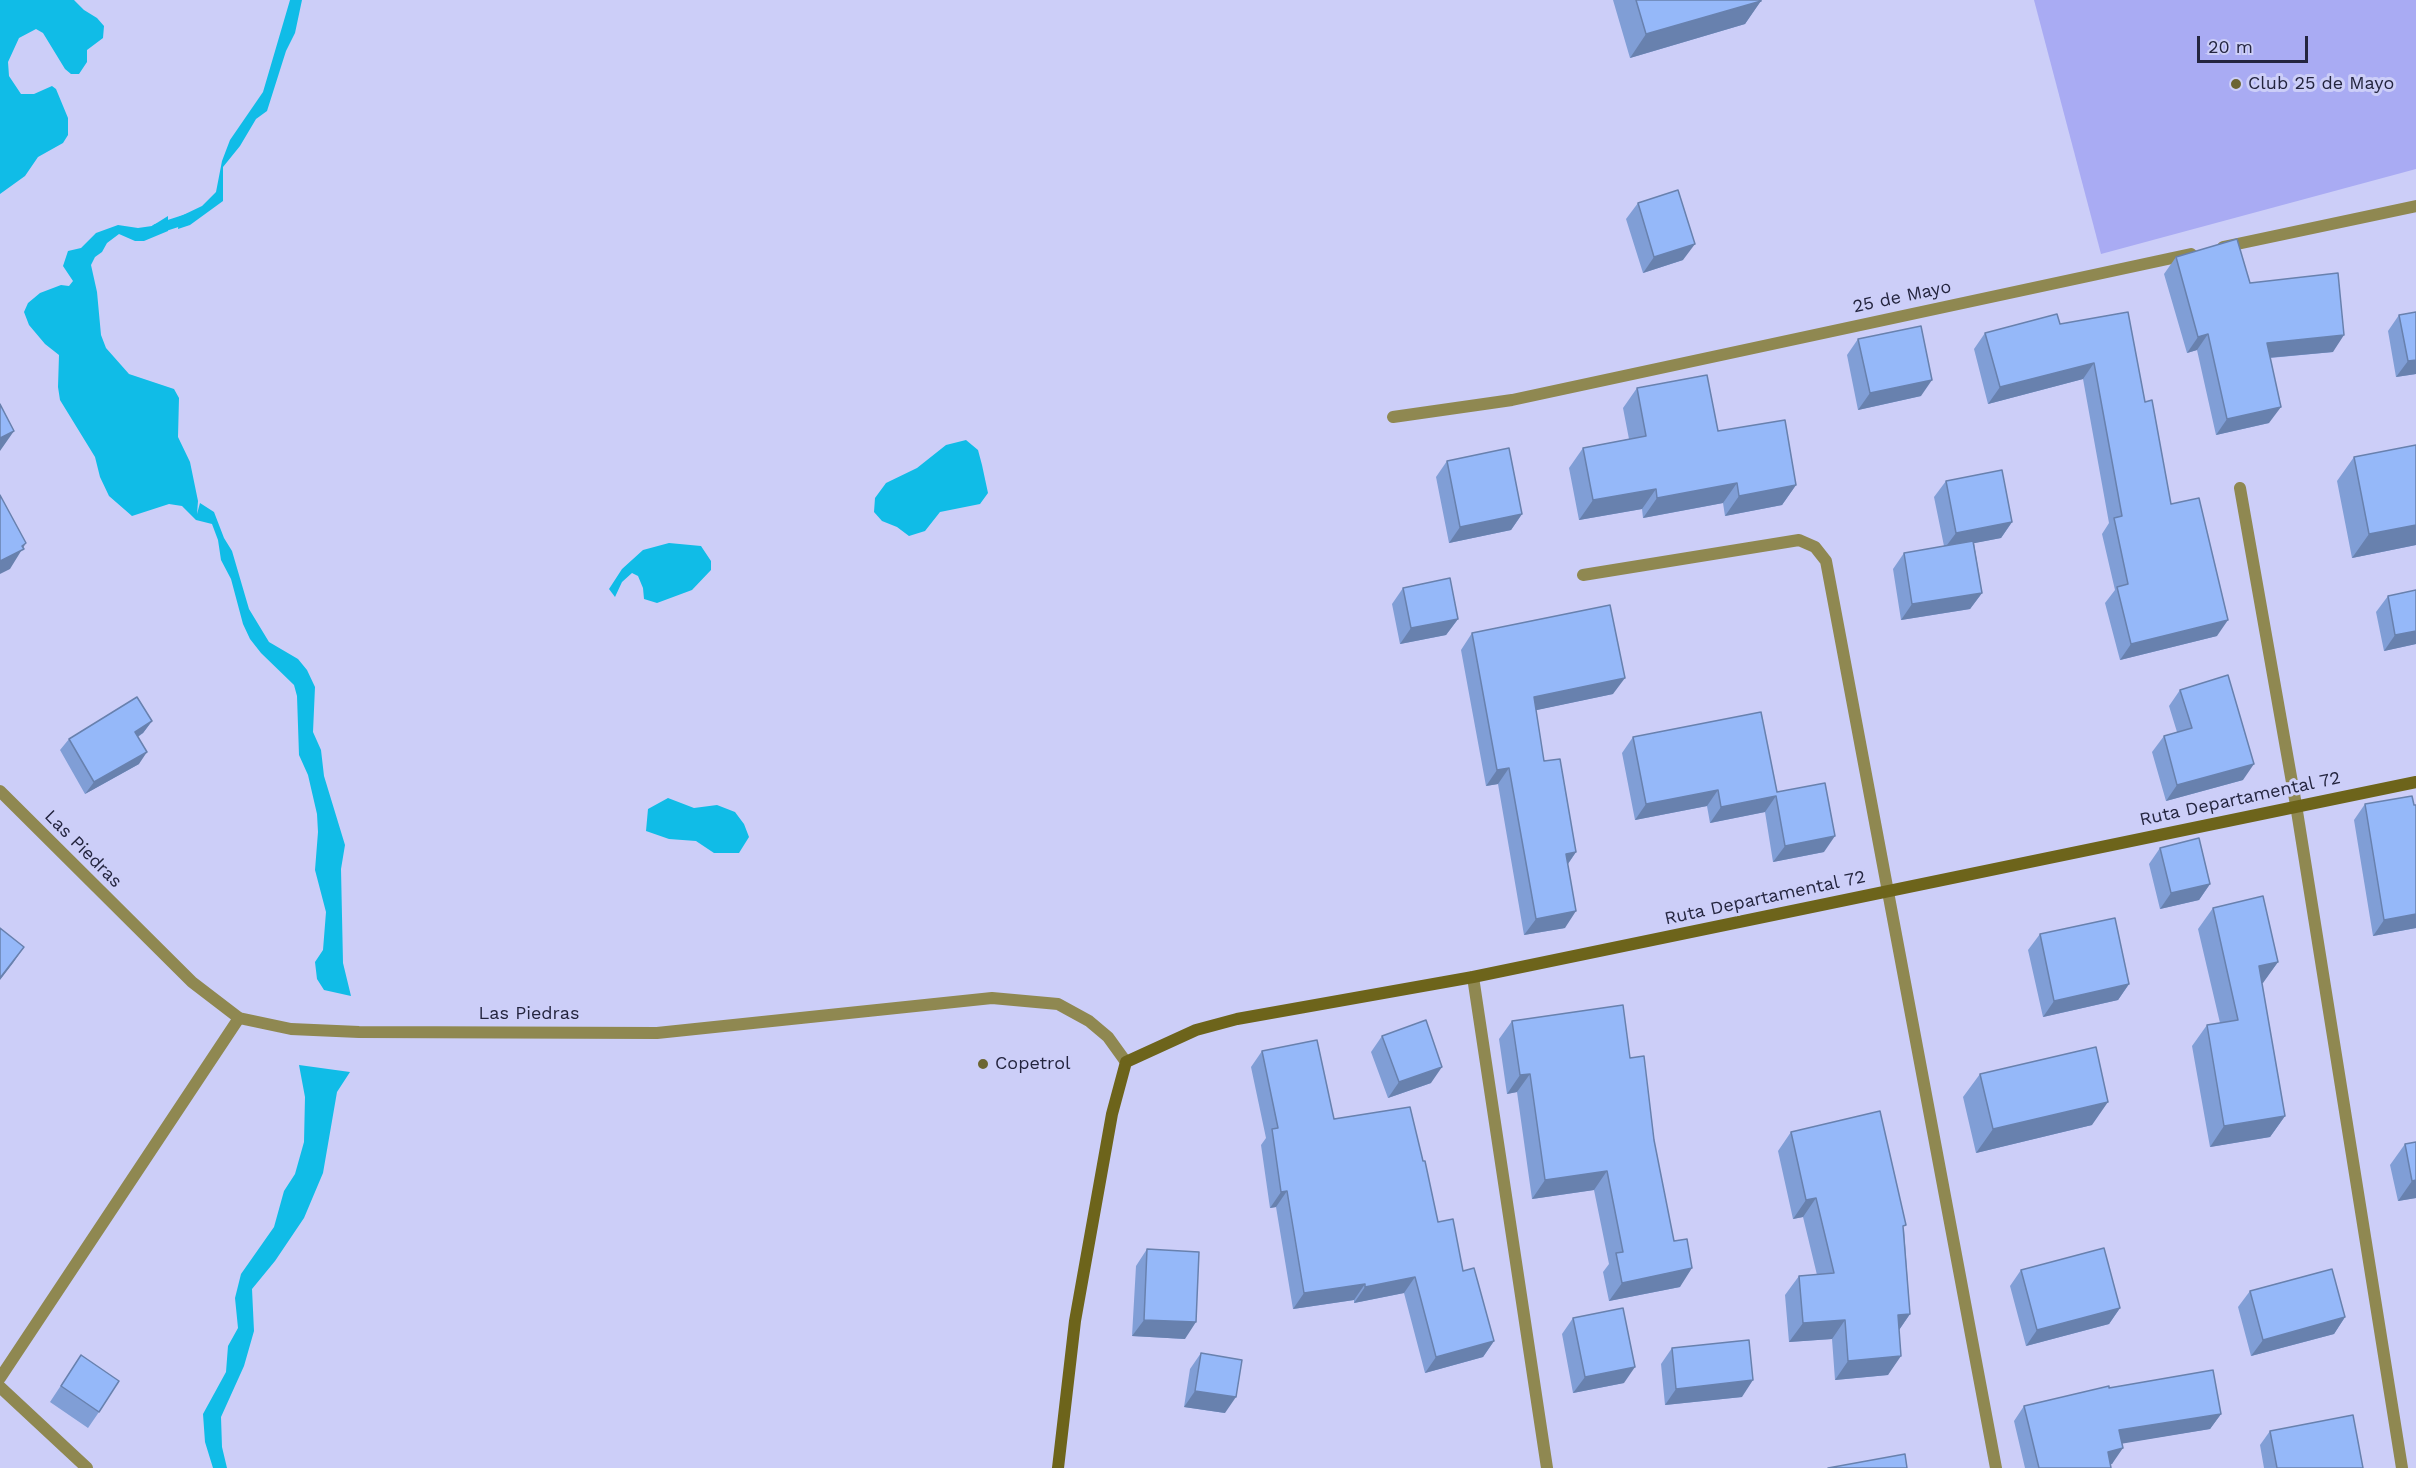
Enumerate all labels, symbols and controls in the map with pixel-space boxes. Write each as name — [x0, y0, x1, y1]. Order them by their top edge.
scale bar — [2200, 24, 2311, 62]
text: 20 m — [2208, 36, 2253, 57]
place label: Club 25 de Mayo — [2248, 73, 2394, 95]
marker: Club 25 de Mayo — [2229, 77, 2243, 91]
street label: 25 de Mayo — [1851, 276, 1953, 318]
street label: Ruta Departamental 72 — [2138, 767, 2342, 831]
street label: Las Piedras — [40, 806, 126, 892]
street label: Ruta Departamental 72 — [1663, 866, 1867, 930]
street label: Las Piedras — [479, 1003, 579, 1025]
place label: Copetrol — [995, 1053, 1070, 1075]
marker: Copetrol — [976, 1057, 990, 1071]

